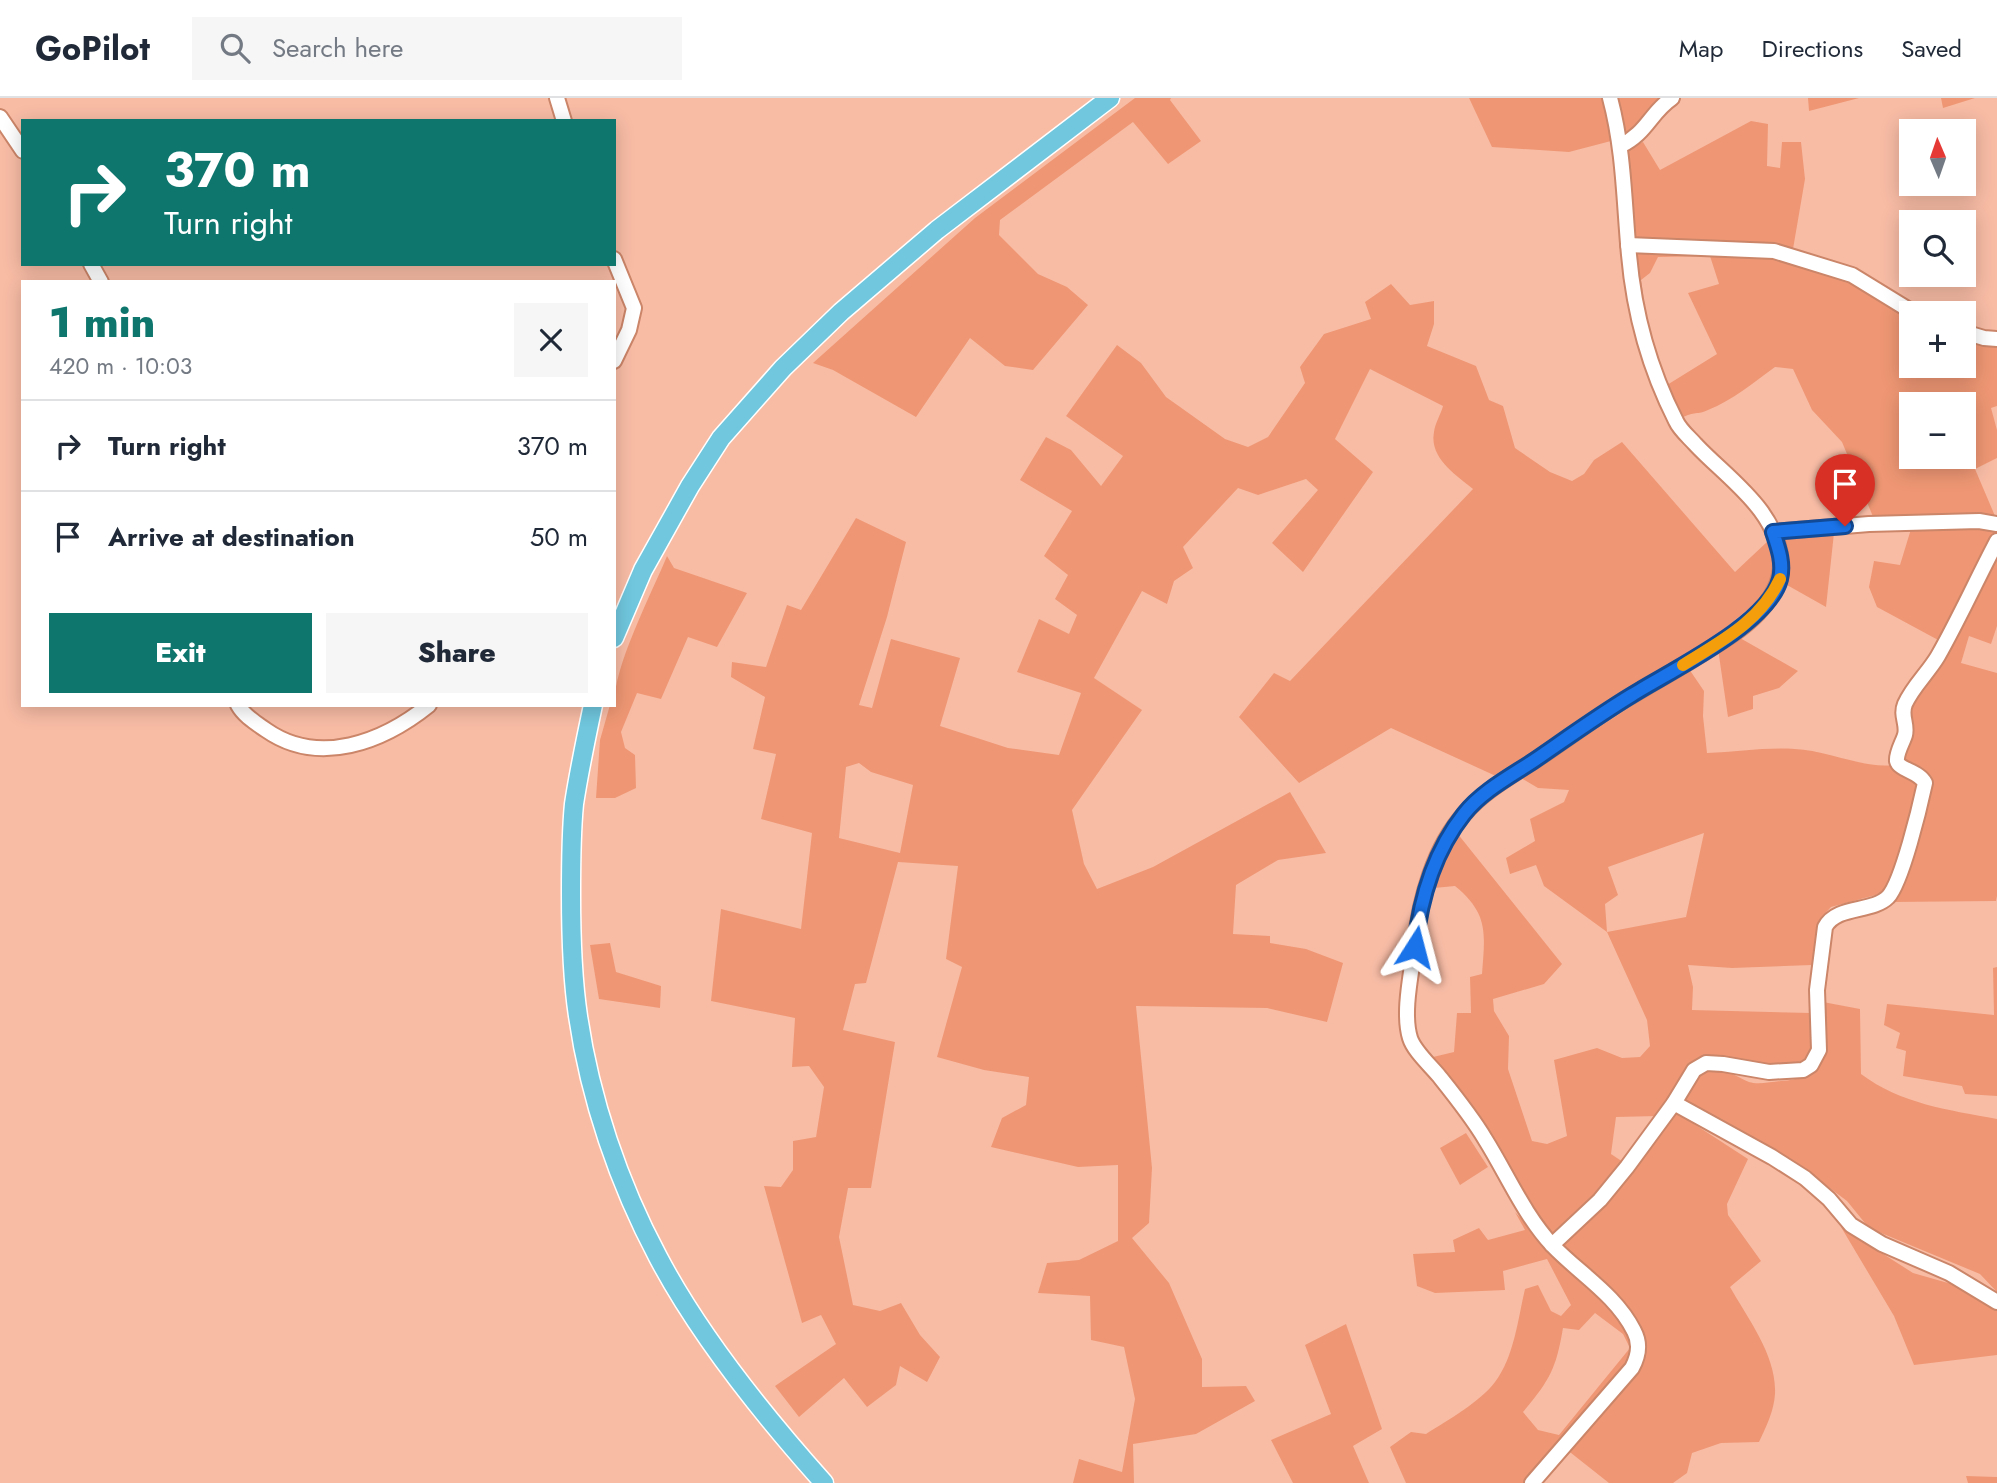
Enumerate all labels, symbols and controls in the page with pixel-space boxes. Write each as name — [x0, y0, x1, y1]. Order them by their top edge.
search box — [192, 17, 682, 80]
text: GoPilot — [35, 25, 150, 72]
icon: search — [216, 29, 254, 67]
text: Search here — [272, 29, 403, 67]
text: Map — [1679, 31, 1724, 66]
text: Directions — [1762, 31, 1863, 66]
text: Saved — [1901, 31, 1962, 66]
north arrow — [1899, 119, 1976, 196]
map controls — [1899, 119, 1976, 469]
text: 370 m — [164, 135, 311, 205]
icon: right — [49, 147, 140, 238]
text: Turn right — [164, 200, 293, 246]
button: search — [1899, 210, 1976, 287]
text: 1 min — [49, 292, 155, 353]
button: + — [1899, 301, 1976, 378]
button: close — [514, 303, 588, 377]
text: 420 m · 10:03 — [49, 349, 192, 383]
button: − — [1899, 392, 1976, 469]
icon: right — [49, 427, 87, 465]
text: Turn right — [108, 427, 226, 465]
text: 370 m — [517, 427, 588, 465]
pin — [1815, 454, 1875, 526]
icon: arrive — [1826, 465, 1864, 503]
icon: arrive — [49, 518, 87, 556]
text: Arrive at destination — [108, 518, 355, 556]
text: 50 m — [530, 518, 588, 556]
button: Exit — [49, 613, 312, 693]
button: Share — [326, 613, 588, 693]
position arrow — [1378, 910, 1452, 984]

